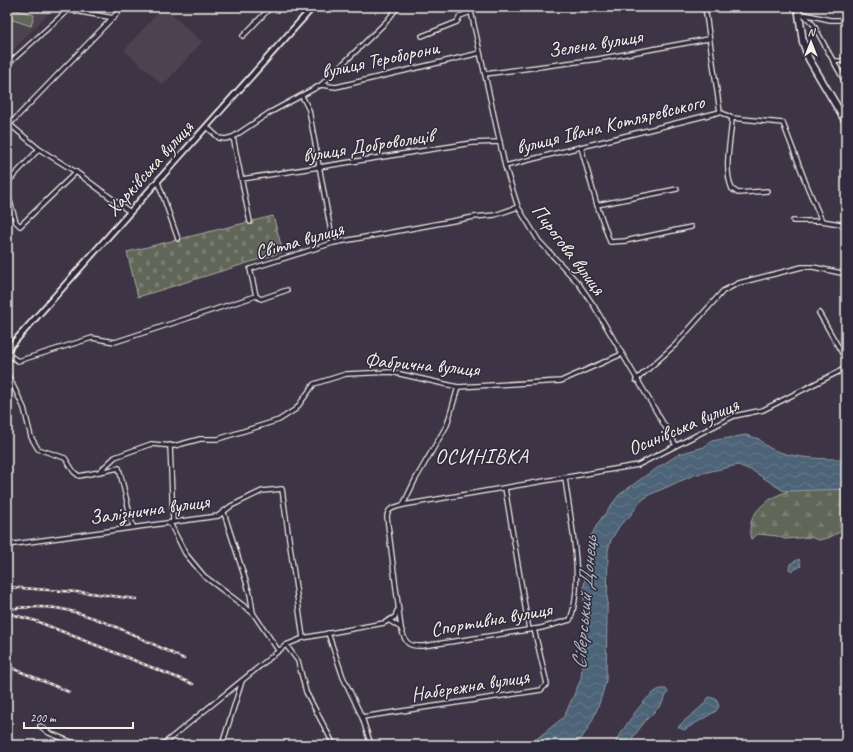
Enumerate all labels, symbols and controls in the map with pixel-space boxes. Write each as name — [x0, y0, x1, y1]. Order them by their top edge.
north arrow — [791, 22, 831, 62]
street label: Зелена вулиця — [546, 23, 646, 63]
text: N — [808, 25, 817, 39]
street label: вулиця Тероборони — [319, 35, 442, 84]
street label: вулиця Івана Котляревського — [514, 89, 708, 160]
street label: Харківська вулиця — [100, 115, 199, 221]
street label: вулиця Добровольців — [301, 122, 440, 168]
street label: Пирогова вулиця — [526, 199, 611, 300]
street label: Світла вулиця — [252, 216, 347, 265]
street label: Фабрична вулиця — [364, 347, 482, 382]
street label: Осинівська вулиця — [624, 392, 743, 461]
district label: ОСИНІВКА — [435, 443, 529, 469]
street label: Залізнична вулиця — [88, 488, 212, 531]
water label: Сіверський Донець — [565, 533, 603, 670]
street label: Спортивна вулиця — [429, 596, 556, 642]
street label: Набережна вулиця — [409, 664, 532, 707]
scale bar — [24, 704, 133, 730]
text: 200 m — [30, 710, 57, 726]

